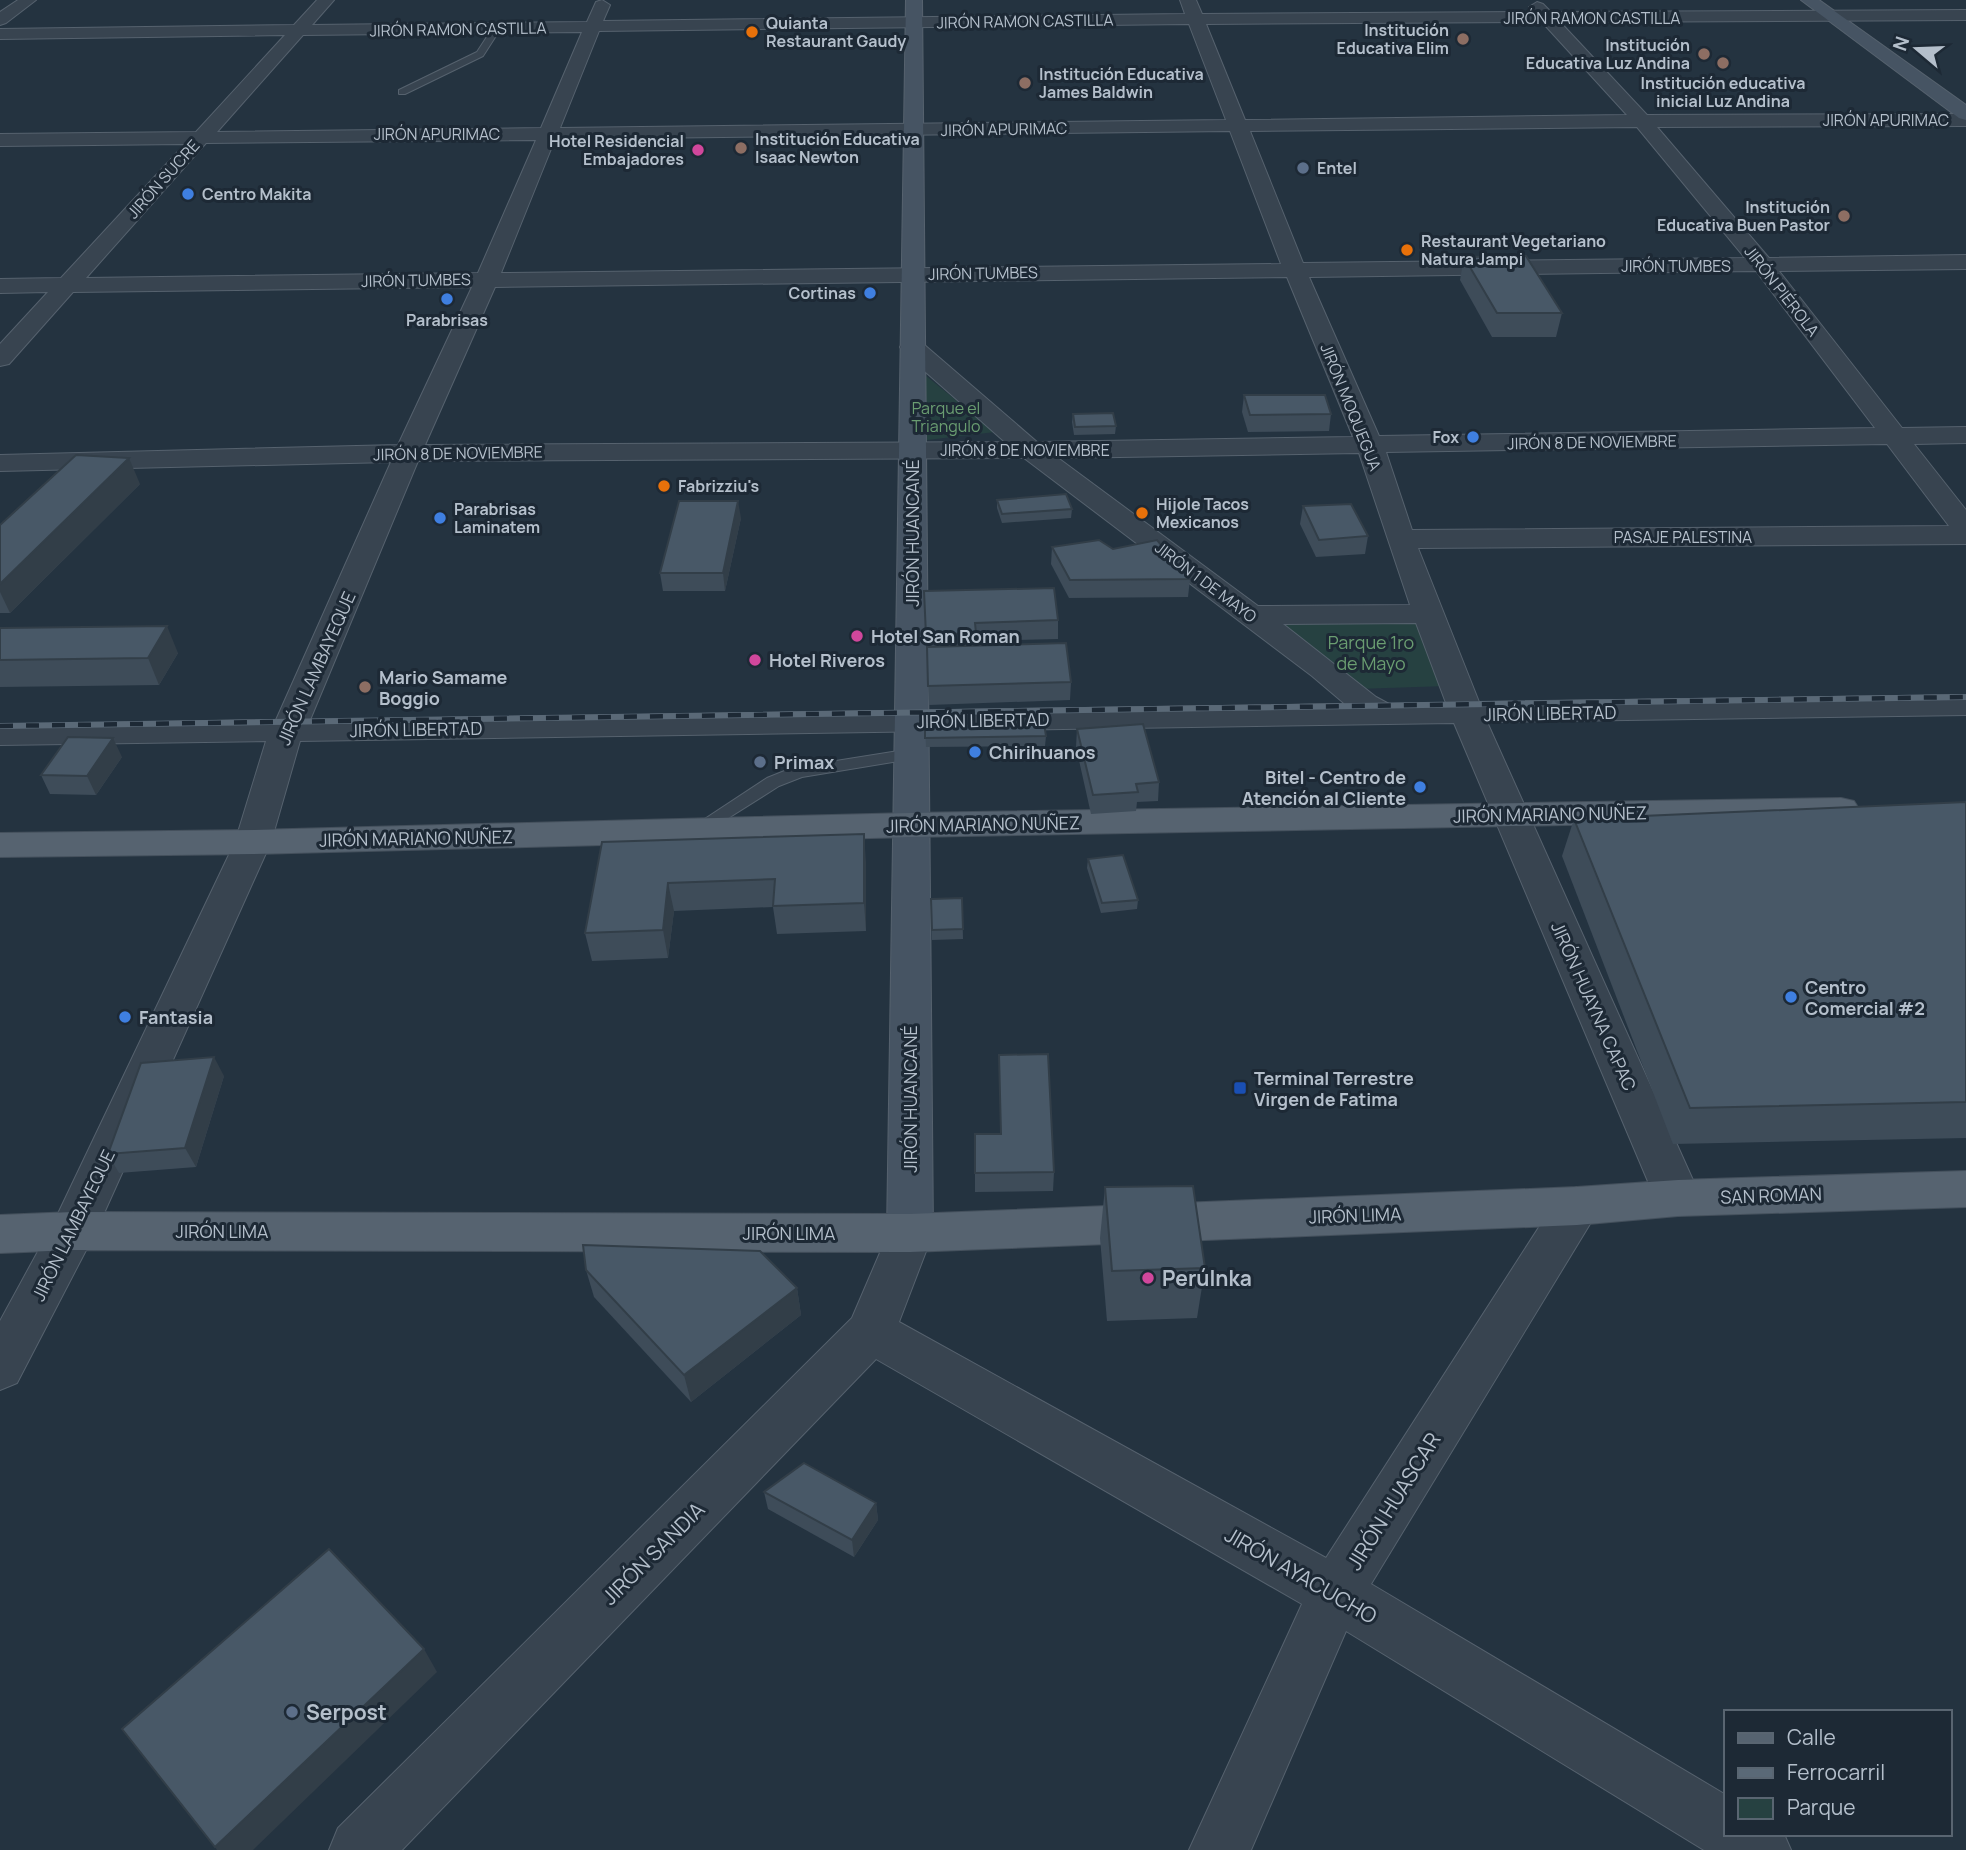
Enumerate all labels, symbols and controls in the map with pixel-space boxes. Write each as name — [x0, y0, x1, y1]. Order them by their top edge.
street label: JIRÓN RAMON CASTILLA — [1504, 7, 1680, 29]
street label: JIRÓN RAMON CASTILLA — [936, 8, 1114, 34]
place label: Quianta Restaurant Gaudy — [766, 12, 906, 52]
north arrow — [1882, 14, 1952, 84]
street label: JIRÓN RAMON CASTILLA — [369, 16, 547, 42]
place label: Institución Educativa Elim — [1337, 19, 1449, 59]
marker: Quianta Restaurant Gaudy — [744, 24, 760, 40]
marker: Institución Educativa Elim — [1455, 31, 1471, 47]
text: N — [1886, 33, 1915, 54]
place label: Institución Educativa Luz Andina — [1526, 34, 1690, 74]
marker: Institución Educativa Luz Andina — [1696, 46, 1712, 62]
marker: Institución educativa inicial Luz Andina — [1715, 55, 1731, 71]
place label: Institución Educativa James Baldwin — [1039, 63, 1204, 103]
place label: Institución educativa inicial Luz Andina — [1641, 72, 1805, 112]
marker: Institución Educativa James Baldwin — [1017, 75, 1033, 91]
street label: JIRÓN APURIMAC — [1823, 109, 1949, 131]
street label: JIRÓN APURIMAC — [941, 117, 1067, 141]
street label: JIRÓN APURIMAC — [374, 123, 500, 145]
place label: Institución Educativa Isaac Newton — [755, 128, 920, 168]
place label: Hotel Residencial Embajadores — [549, 130, 684, 170]
street label: JIRÓN SUCRE — [122, 135, 204, 223]
marker: Institución Educativa Isaac Newton — [733, 140, 749, 156]
marker: Hotel Residencial Embajadores — [690, 142, 706, 158]
place label: Entel — [1317, 157, 1357, 179]
marker: Entel — [1295, 160, 1311, 176]
place label: Centro Makita — [202, 183, 312, 205]
marker: Centro Makita — [180, 186, 196, 202]
place label: Institución Educativa Buen Pastor — [1657, 196, 1830, 236]
marker: Institución Educativa Buen Pastor — [1836, 208, 1852, 224]
place label: Restaurant Vegetariano Natura Jampi — [1421, 230, 1606, 270]
street label: JIRÓN PIÉROLA — [1740, 241, 1824, 341]
marker: Restaurant Vegetariano Natura Jampi — [1399, 242, 1415, 258]
street label: JIRÓN TUMBES — [1621, 255, 1731, 277]
street label: JIRÓN TUMBES — [928, 261, 1038, 285]
street label: JIRÓN TUMBES — [361, 268, 471, 292]
place label: Cortinas — [789, 282, 856, 304]
marker: Cortinas — [862, 285, 878, 301]
marker: Parabrisas — [439, 291, 455, 307]
place label: Parabrisas — [406, 309, 488, 331]
street label: JIRÓN MOQUEGUA — [1315, 340, 1387, 474]
park label: Parque el Triangulo — [912, 397, 980, 437]
place label: Fox — [1432, 426, 1459, 448]
marker: Fox — [1465, 429, 1481, 445]
street label: JIRÓN 8 DE NOVIEMBRE — [1507, 430, 1677, 454]
street label: JIRÓN 8 DE NOVIEMBRE — [940, 439, 1110, 461]
street label: JIRÓN 8 DE NOVIEMBRE — [373, 441, 543, 465]
street label: JIRÓN HUANCANÉ — [900, 459, 924, 607]
place label: Fabrizziu's — [678, 475, 759, 497]
marker: Fabrizziu's — [656, 478, 672, 494]
place label: Hijole Tacos Mexicanos — [1156, 493, 1249, 533]
place label: Parabrisas Laminatem — [454, 498, 540, 538]
marker: Hijole Tacos Mexicanos — [1134, 505, 1150, 521]
marker: Parabrisas Laminatem — [432, 510, 448, 526]
street label: PASAJE PALESTINA — [1614, 526, 1752, 548]
street label: JIRÓN 1 DE MAYO — [1151, 537, 1262, 628]
street label: JIRÓN LAMBAYEQUE — [271, 587, 361, 749]
place label: Hotel San Roman — [871, 624, 1020, 648]
marker: Hotel San Roman — [849, 628, 865, 644]
park label: Parque 1ro de Mayo — [1328, 630, 1414, 675]
place label: Hotel Riveros — [769, 648, 885, 672]
marker: Hotel Riveros — [747, 652, 763, 668]
place label: Mario Samame Boggio — [379, 665, 507, 710]
marker: Mario Samame Boggio — [357, 679, 373, 695]
street label: JIRÓN LIBERTAD — [1483, 700, 1617, 726]
street label: JIRÓN LIBERTAD — [916, 707, 1050, 733]
street label: JIRÓN LIBERTAD — [349, 716, 483, 742]
place label: Chirihuanos — [989, 740, 1096, 764]
marker: Chirihuanos — [967, 744, 983, 760]
place label: Primax — [774, 750, 834, 774]
marker: Primax — [752, 754, 768, 770]
place label: Bitel - Centro de Atención al Cliente — [1242, 765, 1406, 810]
marker: Bitel - Centro de Atención al Cliente — [1412, 779, 1428, 795]
street label: JIRÓN MARIANO NUÑEZ — [1453, 800, 1647, 828]
street label: JIRÓN MARIANO NUÑEZ — [886, 810, 1080, 838]
street label: JIRÓN MARIANO NUÑEZ — [319, 824, 513, 852]
street label: JIRÓN HUAYNA CAPAC — [1546, 918, 1642, 1094]
place label: Centro Comercial #2 — [1805, 975, 1925, 1020]
marker: Centro Comercial #2 — [1783, 989, 1799, 1005]
place label: Fantasia — [139, 1005, 213, 1029]
marker: Fantasia — [117, 1009, 133, 1025]
street label: JIRÓN HUANCANÉ — [898, 1025, 922, 1173]
place label: Terminal Terrestre Virgen de Fatima — [1254, 1066, 1414, 1111]
marker: Terminal Terrestre Virgen de Fatima — [1232, 1080, 1248, 1096]
street label: JIRÓN LAMBAYEQUE — [26, 1145, 120, 1305]
street label: SAN ROMAN — [1720, 1181, 1822, 1209]
street label: JIRÓN LIMA — [1308, 1201, 1402, 1229]
street label: JIRÓN LIMA — [176, 1219, 269, 1243]
street label: JIRÓN LIMA — [743, 1221, 836, 1245]
place label: PerúInka — [1162, 1264, 1252, 1292]
marker: PerúInka — [1140, 1270, 1156, 1286]
street label: JIRÓN HUASCAR — [1339, 1427, 1447, 1575]
street label: JIRÓN SANDIA — [596, 1496, 710, 1610]
street label: JIRÓN AYACUCHO — [1220, 1520, 1382, 1630]
place label: Serpost — [306, 1698, 387, 1726]
marker: Serpost — [284, 1704, 300, 1720]
legend — [1724, 1710, 1952, 1836]
text: Calle — [1787, 1723, 1836, 1751]
text: Ferrocarril — [1787, 1758, 1885, 1786]
text: Parque — [1787, 1793, 1856, 1821]

